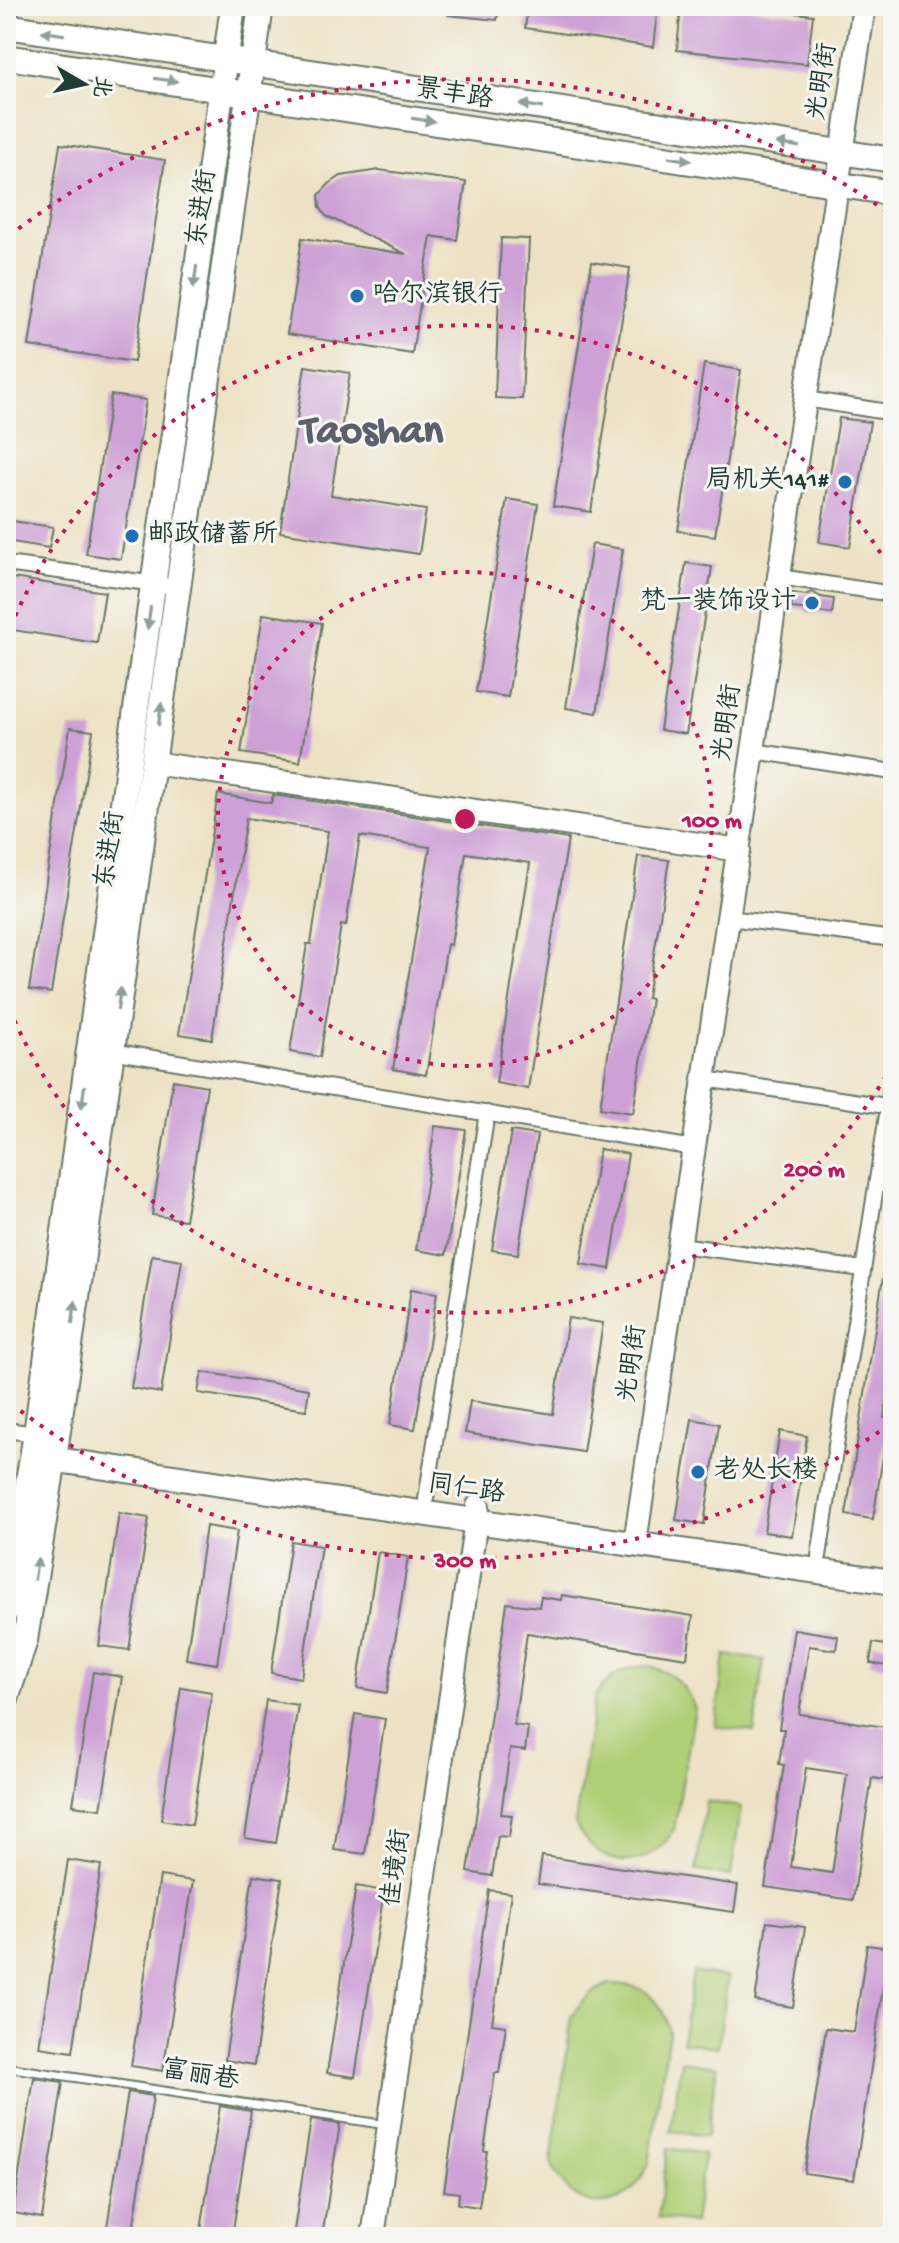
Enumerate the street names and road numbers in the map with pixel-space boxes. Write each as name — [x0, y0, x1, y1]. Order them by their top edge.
street label: 光明街 — [802, 41, 845, 123]
street label: 景丰路 — [413, 73, 495, 117]
street label: 东进街 — [181, 167, 225, 249]
street label: 光明街 — [707, 682, 750, 764]
street label: 东进街 — [89, 809, 133, 891]
street label: 光明街 — [612, 1323, 655, 1405]
street label: 同仁路 — [425, 1468, 507, 1512]
street label: 佳境街 — [376, 1827, 419, 1909]
street label: 富丽巷 — [159, 2054, 241, 2098]

